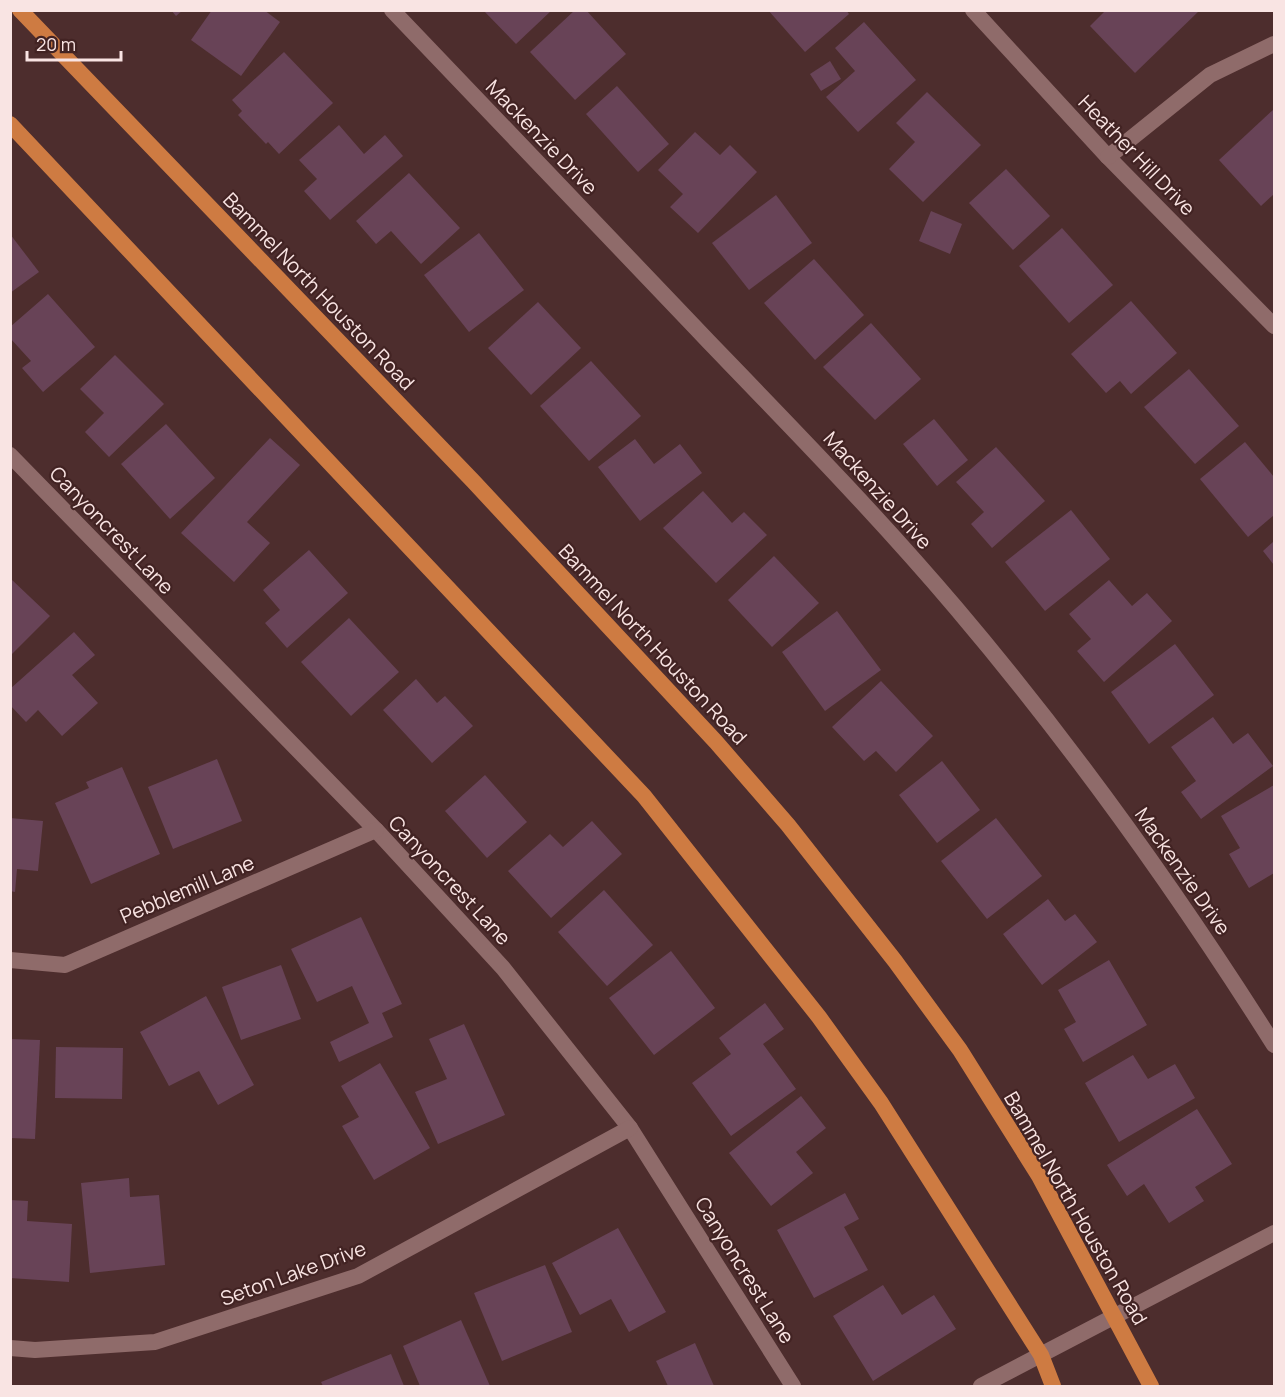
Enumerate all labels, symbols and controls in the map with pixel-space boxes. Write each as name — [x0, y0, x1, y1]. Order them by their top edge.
scale bar — [27, 24, 122, 62]
text: 20 m — [36, 32, 76, 56]
street label: Mackenzie Drive — [480, 74, 604, 200]
street label: Heather Hill Drive — [1073, 89, 1201, 221]
street label: Bammel North Houston Road — [217, 186, 421, 396]
street label: Mackenzie Drive — [818, 425, 938, 555]
street label: Canyoncrest Lane — [44, 460, 180, 600]
street label: Bammel North Houston Road — [553, 538, 753, 750]
street label: Mackenzie Drive — [1129, 802, 1237, 940]
street label: Canyoncrest Lane — [383, 809, 517, 951]
street label: Pebblemill Lane — [116, 849, 258, 929]
street label: Bammel North Houston Road — [998, 1087, 1154, 1329]
street label: Canyoncrest Lane — [689, 1192, 801, 1348]
street label: Seton Lake Drive — [217, 1234, 369, 1312]

